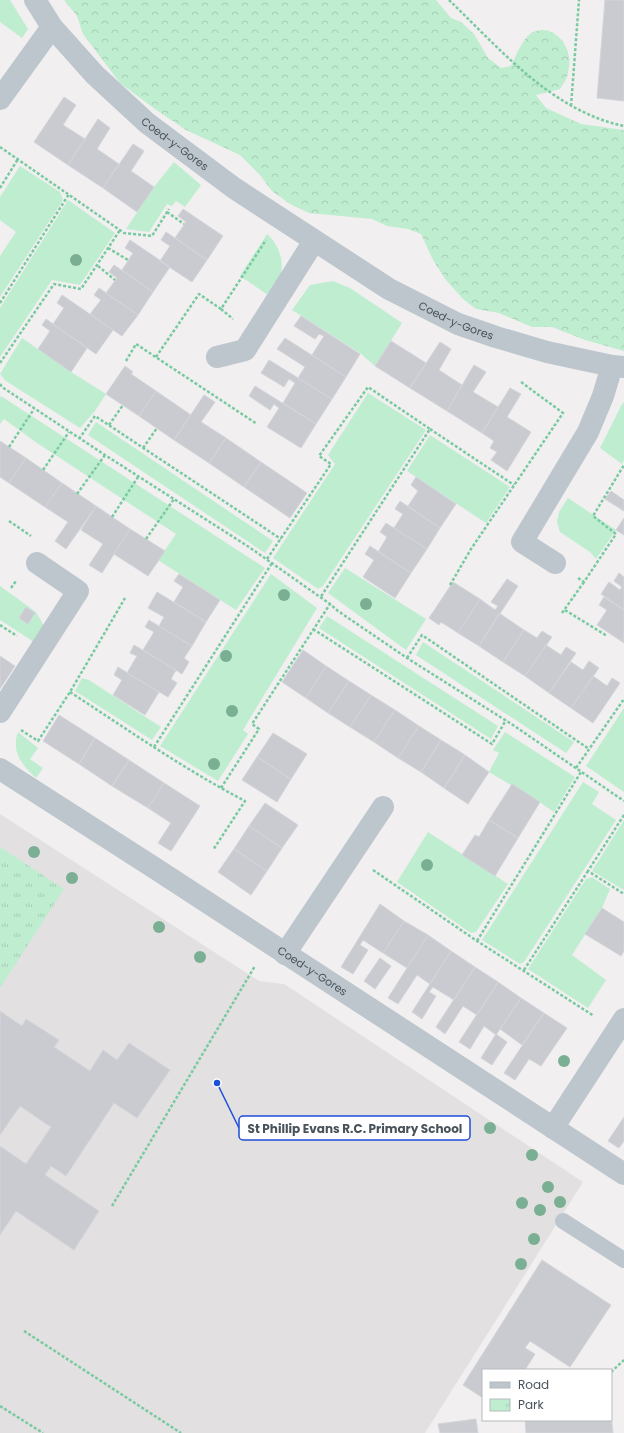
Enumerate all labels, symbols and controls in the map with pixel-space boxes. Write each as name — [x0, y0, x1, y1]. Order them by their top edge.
street label: Coed-y-Gores — [138, 114, 212, 175]
street label: Coed-y-Gores — [416, 297, 496, 344]
street label: Coed-y-Gores — [274, 942, 351, 1000]
callout: St Phillip Evans R.C. Primary School — [239, 1116, 470, 1140]
text: St Phillip Evans R.C. Primary School — [248, 1120, 462, 1137]
legend — [482, 1369, 612, 1421]
text: Road — [518, 1376, 549, 1393]
text: Park — [518, 1396, 545, 1413]

